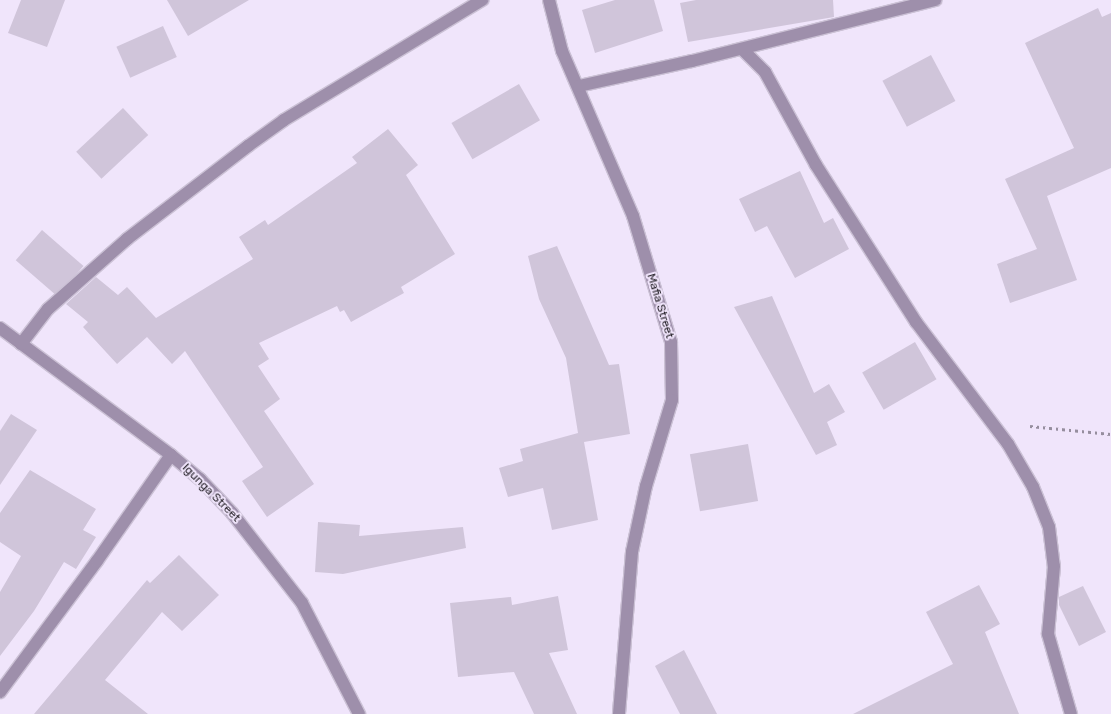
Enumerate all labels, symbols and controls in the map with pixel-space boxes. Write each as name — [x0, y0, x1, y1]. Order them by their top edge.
street label: Mafia Street — [643, 272, 677, 340]
street label: Igunga Street — [179, 461, 243, 525]

